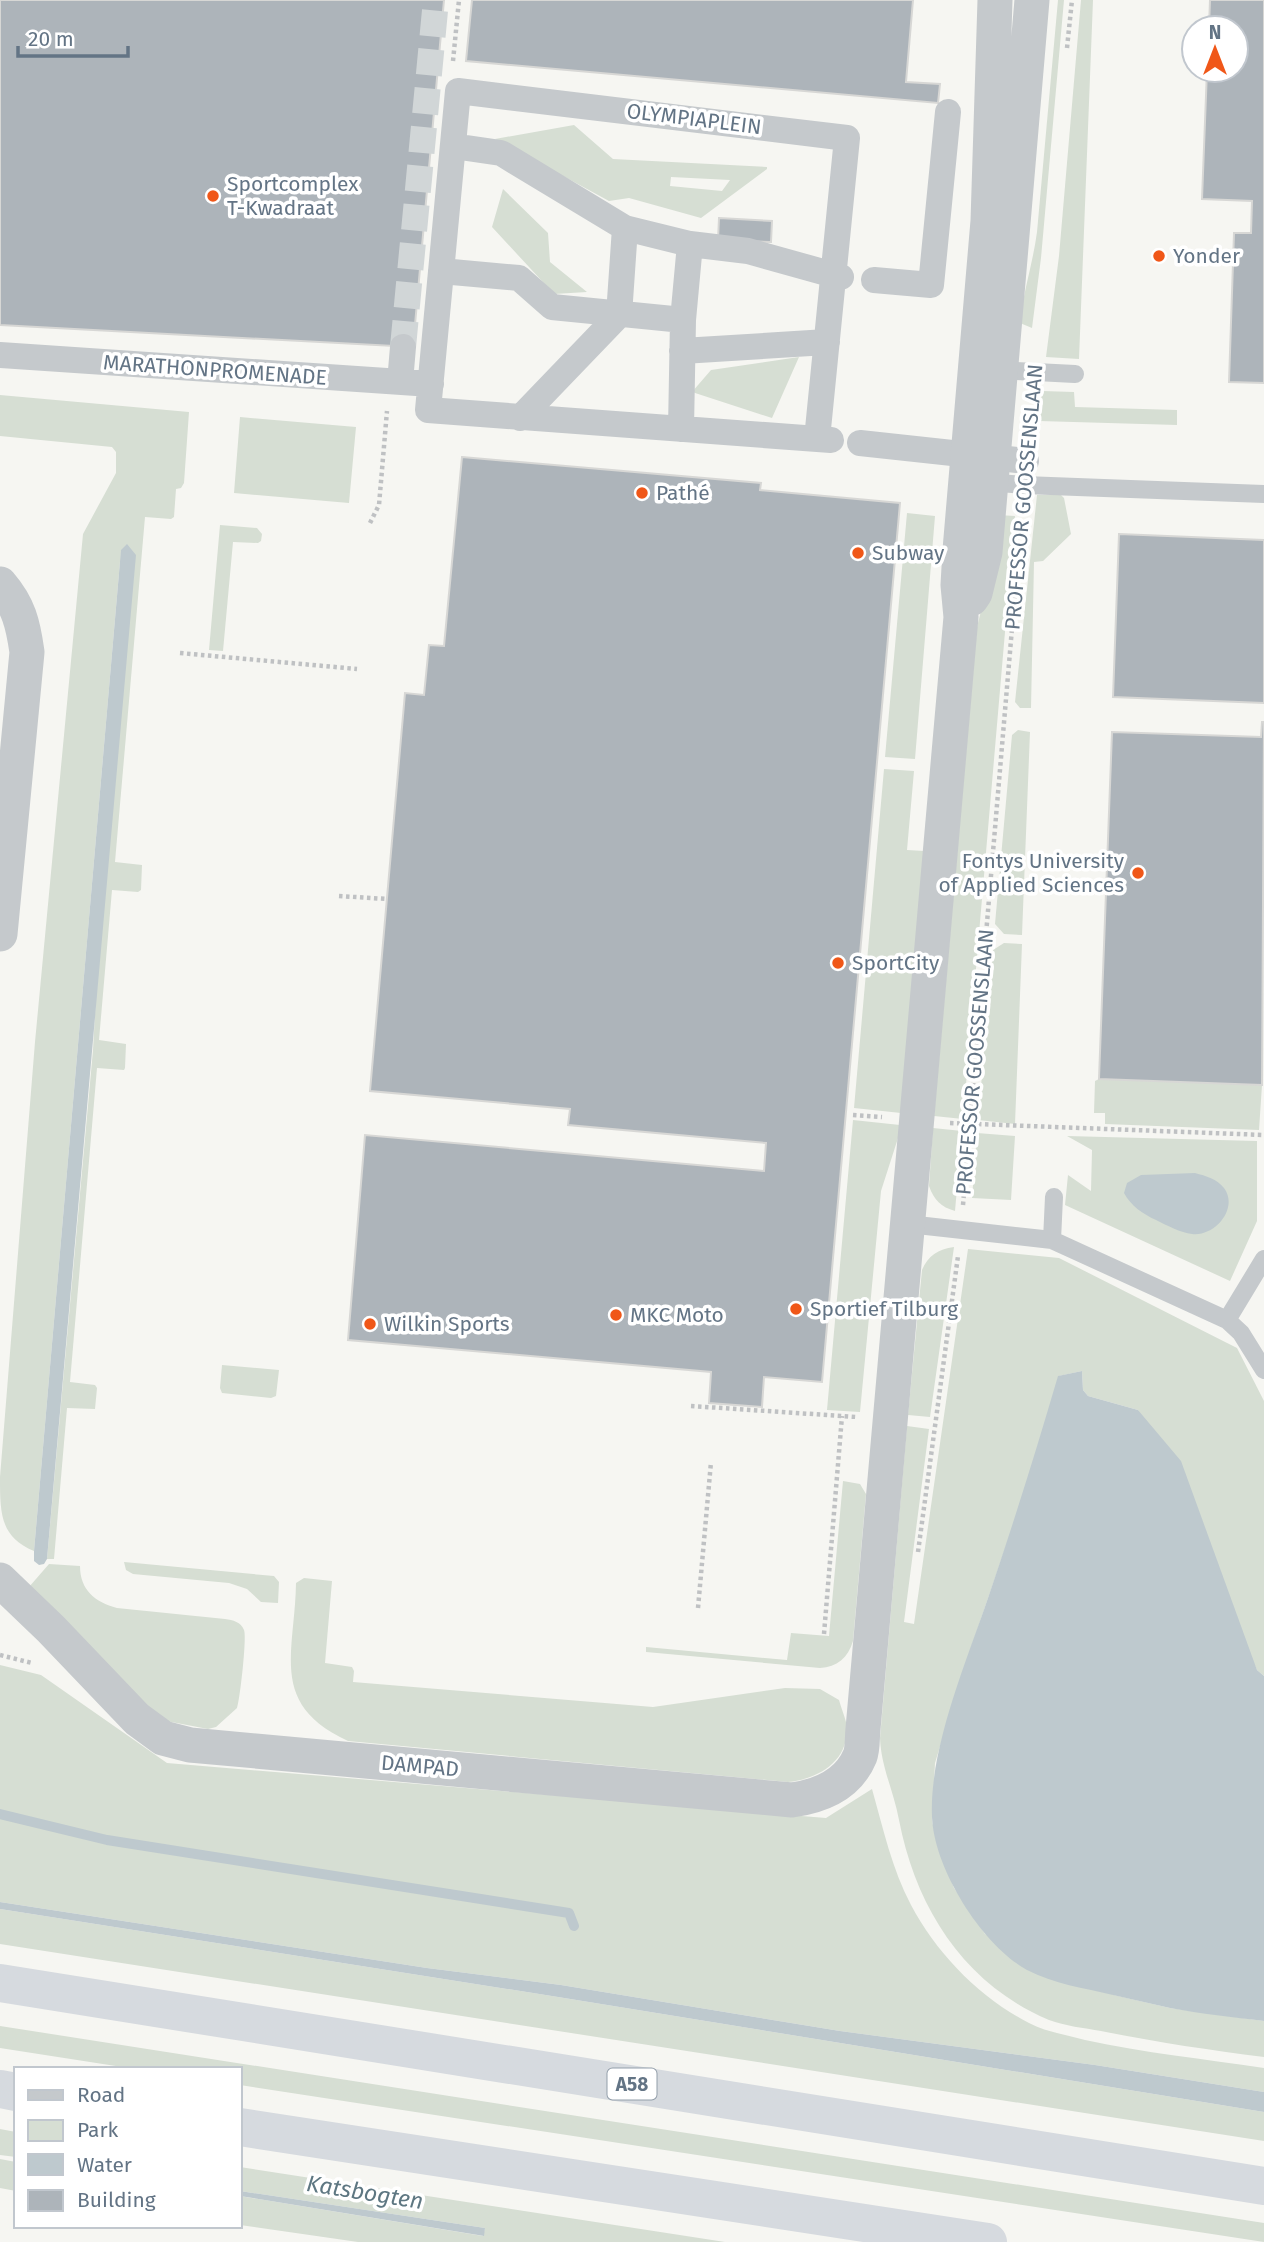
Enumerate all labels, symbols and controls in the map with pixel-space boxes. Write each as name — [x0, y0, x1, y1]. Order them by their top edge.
scale bar — [18, 14, 128, 58]
north arrow — [1180, 14, 1250, 84]
text: N — [1209, 21, 1221, 44]
text: 20 m — [28, 26, 74, 52]
street label: OLYMPIAPLEIN — [625, 98, 763, 140]
place label: Sportcomplex T-Kwadraat — [227, 171, 359, 221]
marker: Sportcomplex T-Kwadraat — [205, 188, 221, 204]
place label: Yonder — [1173, 243, 1240, 269]
marker: Yonder — [1151, 248, 1167, 264]
street label: MARATHONPROMENADE — [102, 349, 328, 391]
street label: PROFESSOR GOOSSENSLAAN — [999, 363, 1049, 631]
place label: Pathé — [656, 480, 710, 506]
marker: Pathé — [634, 485, 650, 501]
place label: Subway — [872, 540, 945, 566]
marker: Subway — [850, 545, 866, 561]
place label: Fontys University of Applied Sciences — [938, 848, 1125, 898]
marker: Fontys University of Applied Sciences — [1130, 865, 1146, 881]
street label: PROFESSOR GOOSSENSLAAN — [950, 928, 1000, 1196]
place label: SportCity — [852, 950, 940, 976]
marker: SportCity — [830, 955, 846, 971]
place label: Sportief Tilburg — [810, 1296, 958, 1322]
marker: Sportief Tilburg — [788, 1301, 804, 1317]
place label: MKC Moto — [630, 1302, 724, 1328]
marker: MKC Moto — [608, 1307, 624, 1323]
place label: Wilkin Sports — [384, 1311, 510, 1337]
marker: Wilkin Sports — [362, 1316, 378, 1332]
street label: DAMPAD — [380, 1750, 460, 1782]
legend — [14, 2067, 242, 2228]
road number: A58 — [608, 2068, 656, 2100]
text: Road — [77, 2082, 125, 2108]
text: Park — [77, 2117, 119, 2143]
text: Water — [77, 2152, 132, 2178]
water label: Katsbogten — [305, 2169, 425, 2215]
text: Building — [77, 2187, 156, 2213]

